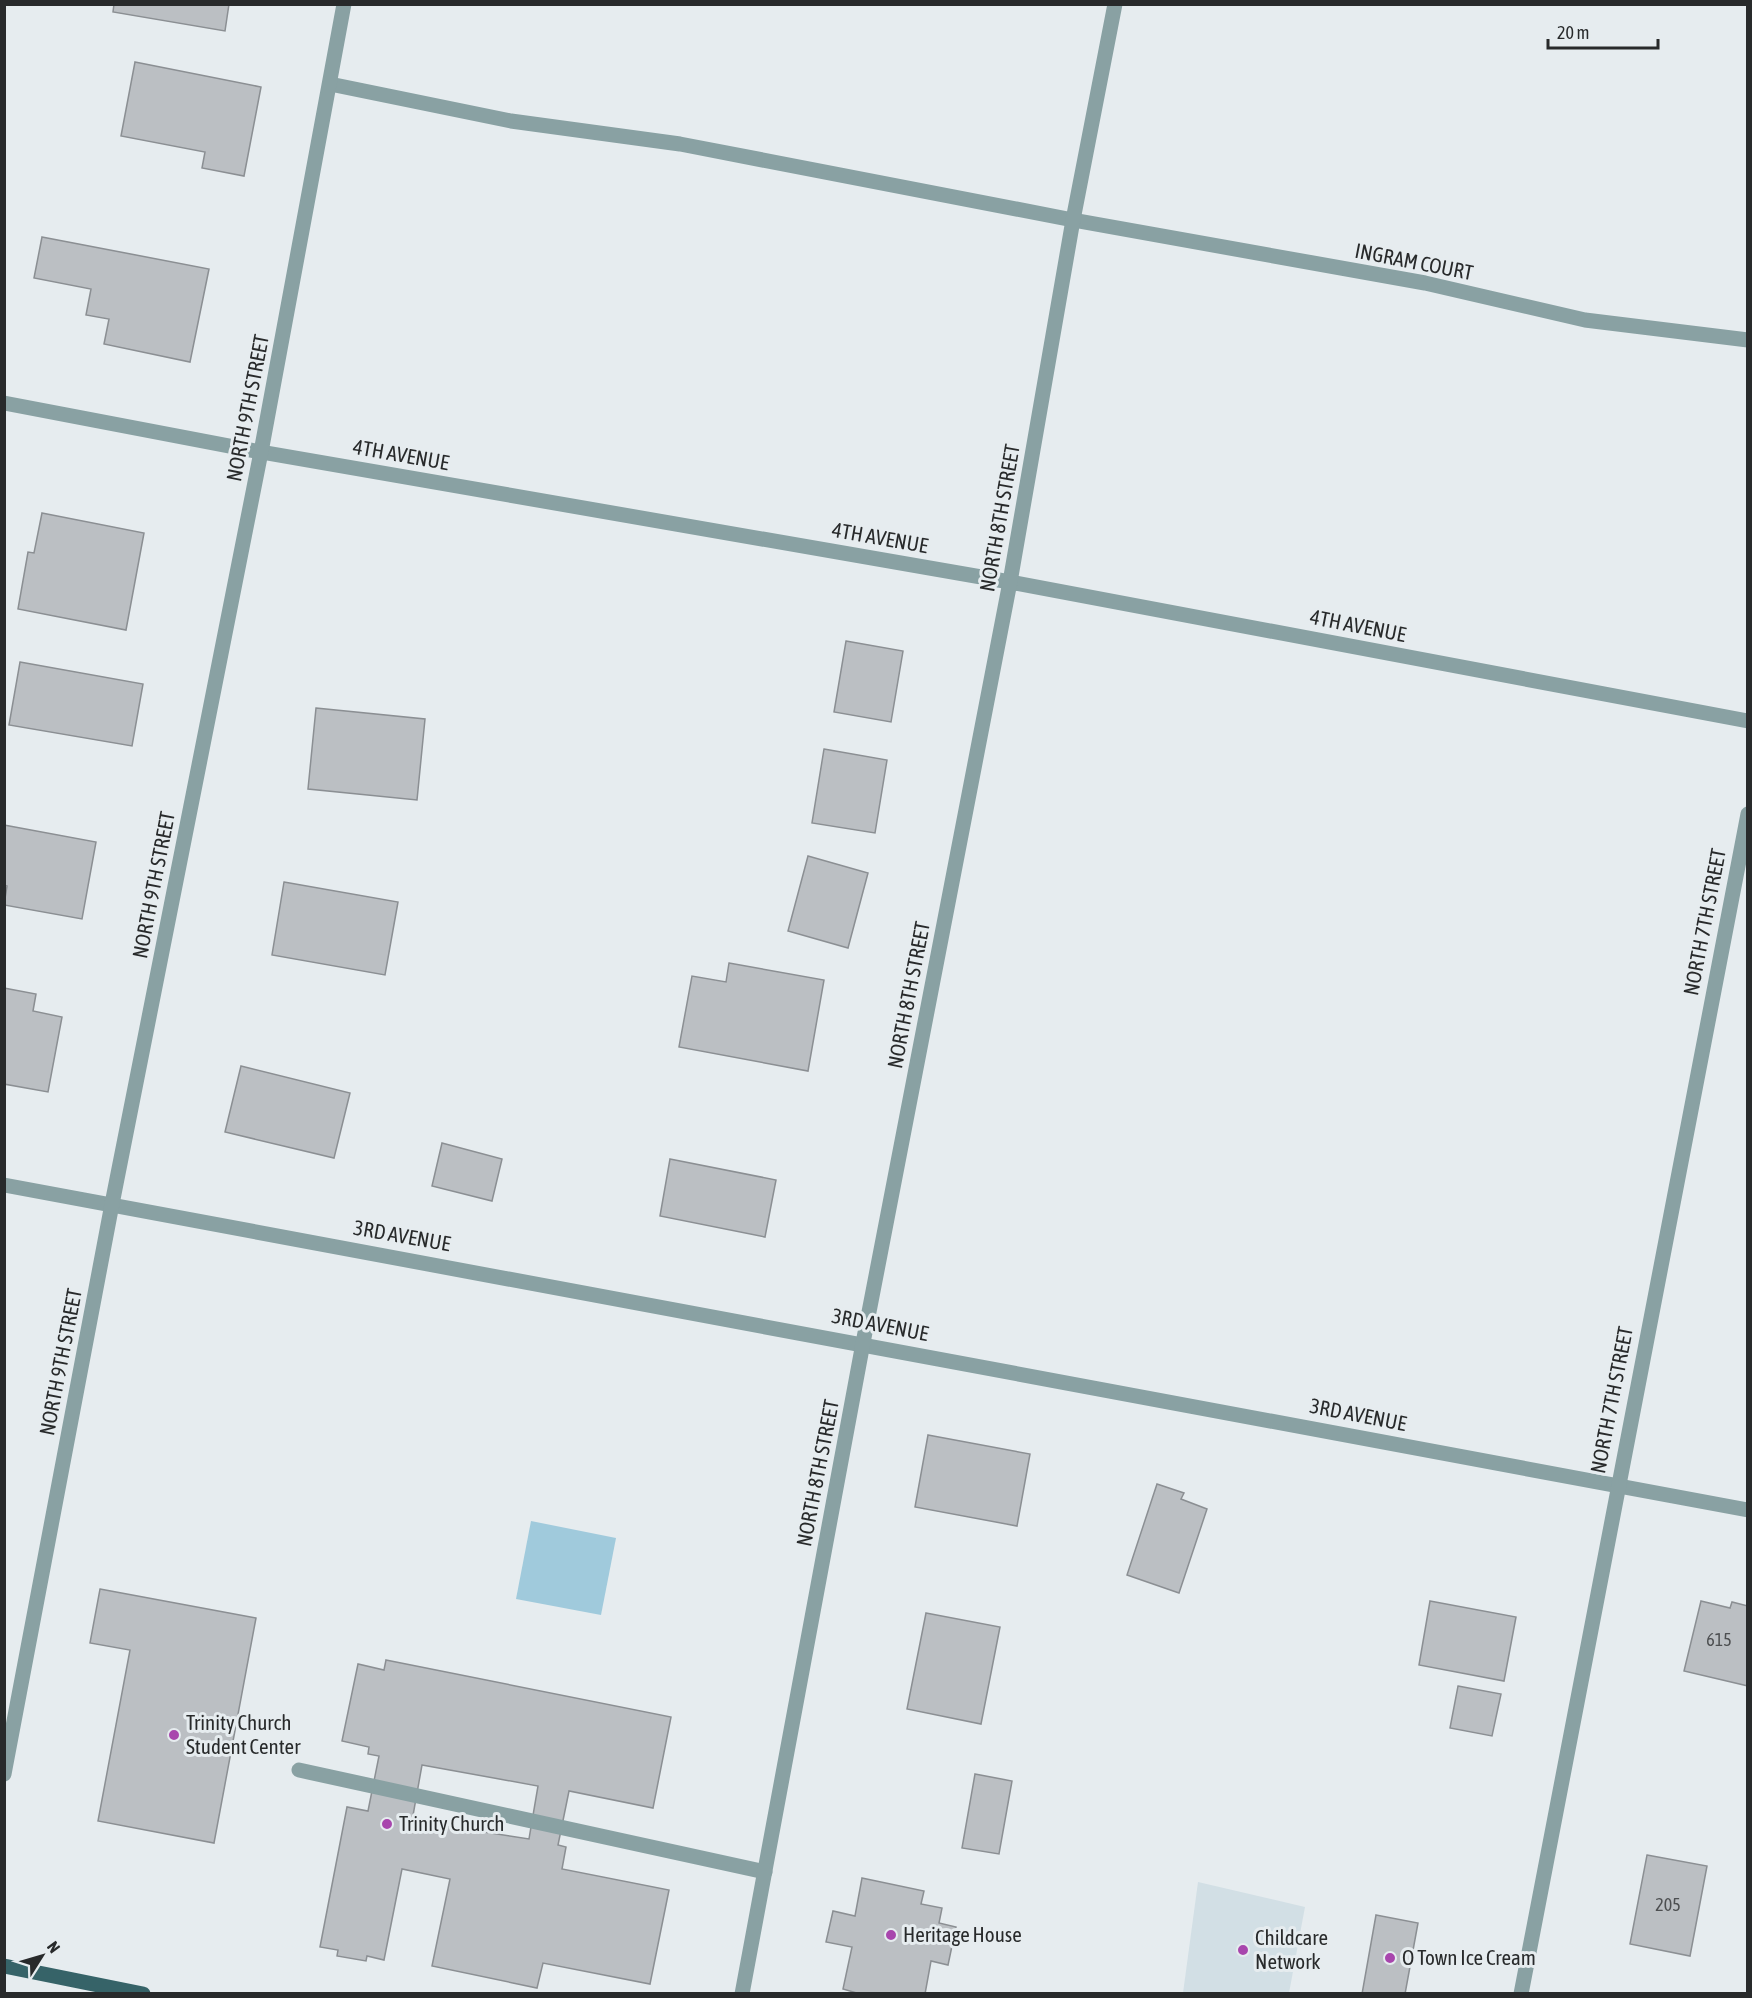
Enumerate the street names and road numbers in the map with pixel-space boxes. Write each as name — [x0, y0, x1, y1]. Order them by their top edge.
street label: INGRAM COURT — [1353, 238, 1475, 284]
street label: NORTH 9TH STREET — [221, 332, 273, 483]
street label: 4TH AVENUE — [351, 434, 451, 474]
street label: NORTH 8TH STREET — [974, 442, 1024, 593]
street label: 4TH AVENUE — [830, 517, 930, 557]
street label: 4TH AVENUE — [1308, 604, 1408, 646]
street label: NORTH 9TH STREET — [127, 809, 179, 960]
street label: NORTH 7TH STREET — [1678, 846, 1730, 997]
street label: NORTH 8TH STREET — [882, 919, 934, 1070]
street label: 3RD AVENUE — [352, 1215, 452, 1255]
street label: NORTH 9TH STREET — [34, 1286, 86, 1437]
street label: 3RD AVENUE — [830, 1303, 931, 1345]
street label: NORTH 7TH STREET — [1585, 1324, 1637, 1475]
street label: 3RD AVENUE — [1308, 1393, 1409, 1435]
street label: NORTH 8TH STREET — [791, 1397, 843, 1548]

